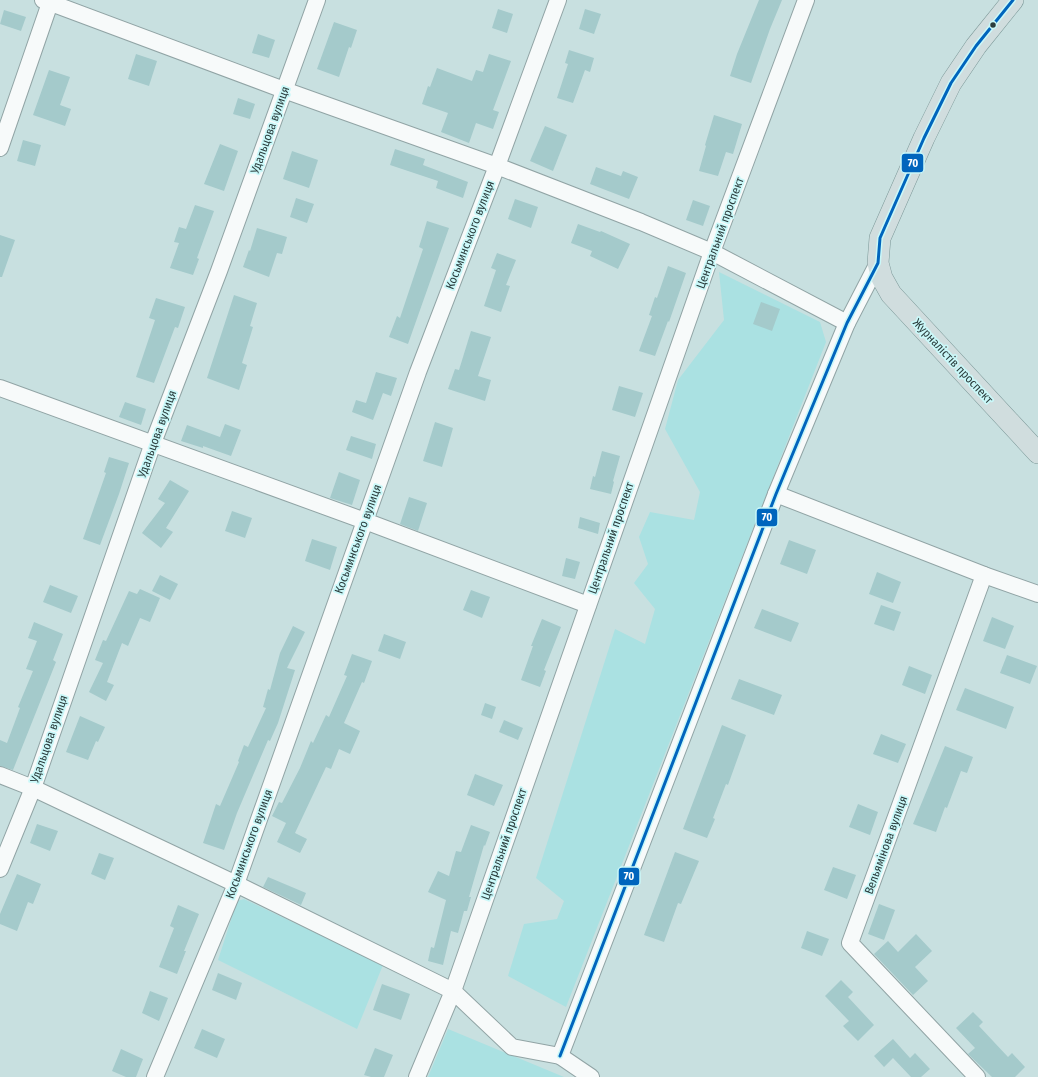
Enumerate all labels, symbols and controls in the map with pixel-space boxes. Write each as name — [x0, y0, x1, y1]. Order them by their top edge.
unlabelled marker — [988, 20, 998, 30]
street label: Удальцова вулиця — [247, 84, 292, 177]
line badge: 70 — [901, 153, 924, 173]
text: 70 — [908, 157, 918, 170]
street label: Центральний проспект — [693, 175, 747, 291]
street label: Косьминського вулиця — [443, 179, 497, 291]
street label: Журналістів проспект — [910, 316, 996, 406]
street label: Удальцова вулиця — [134, 388, 179, 481]
street label: Центральний проспект — [585, 480, 637, 596]
street label: Косьминського вулиця — [332, 482, 384, 596]
line badge: 70 — [756, 508, 778, 527]
text: 70 — [762, 511, 772, 524]
street label: Удальцова вулиця — [27, 693, 71, 786]
street label: Центральний проспект — [478, 786, 530, 902]
street label: Косьминського вулиця — [223, 787, 275, 901]
street label: Вельямінова вулиця — [862, 794, 910, 896]
line badge: 70 — [618, 867, 640, 886]
text: 70 — [624, 870, 634, 883]

